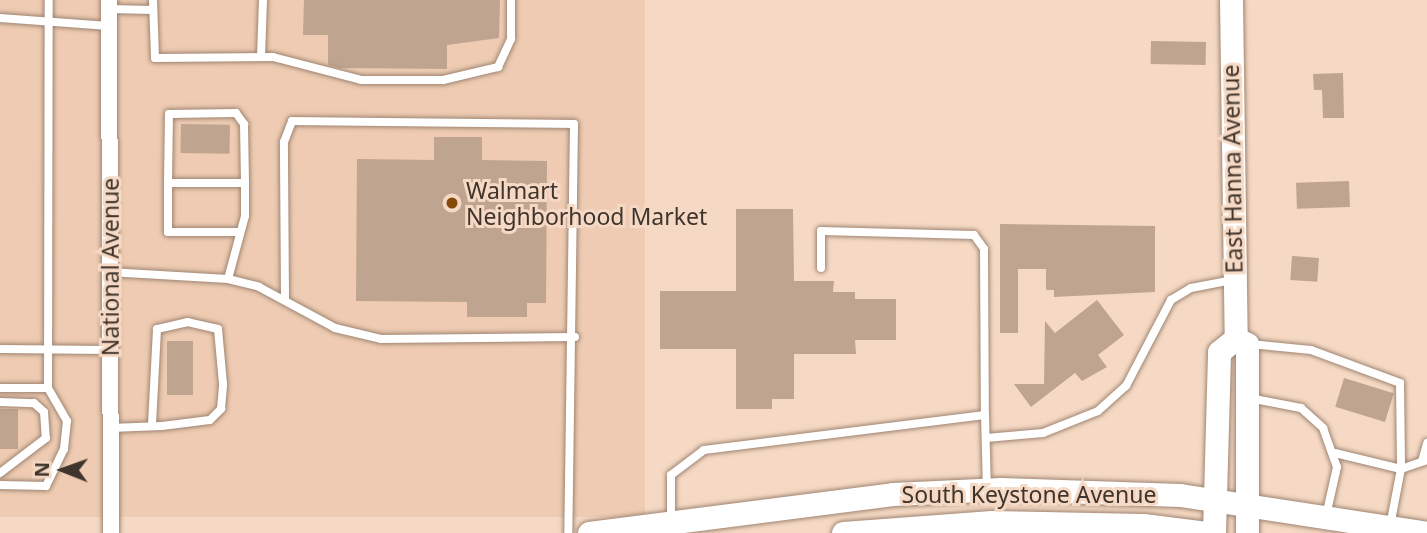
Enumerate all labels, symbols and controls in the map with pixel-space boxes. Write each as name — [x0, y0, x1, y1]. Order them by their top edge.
street label: East Hanna Avenue — [1216, 64, 1248, 274]
place label: Walmart Neighborhood Market — [466, 176, 707, 230]
street label: National Avenue — [96, 178, 124, 356]
marker: Walmart Neighborhood Market — [444, 195, 460, 211]
north arrow — [28, 435, 98, 505]
text: N — [29, 462, 55, 478]
street label: South Keystone Avenue — [902, 480, 1156, 508]

